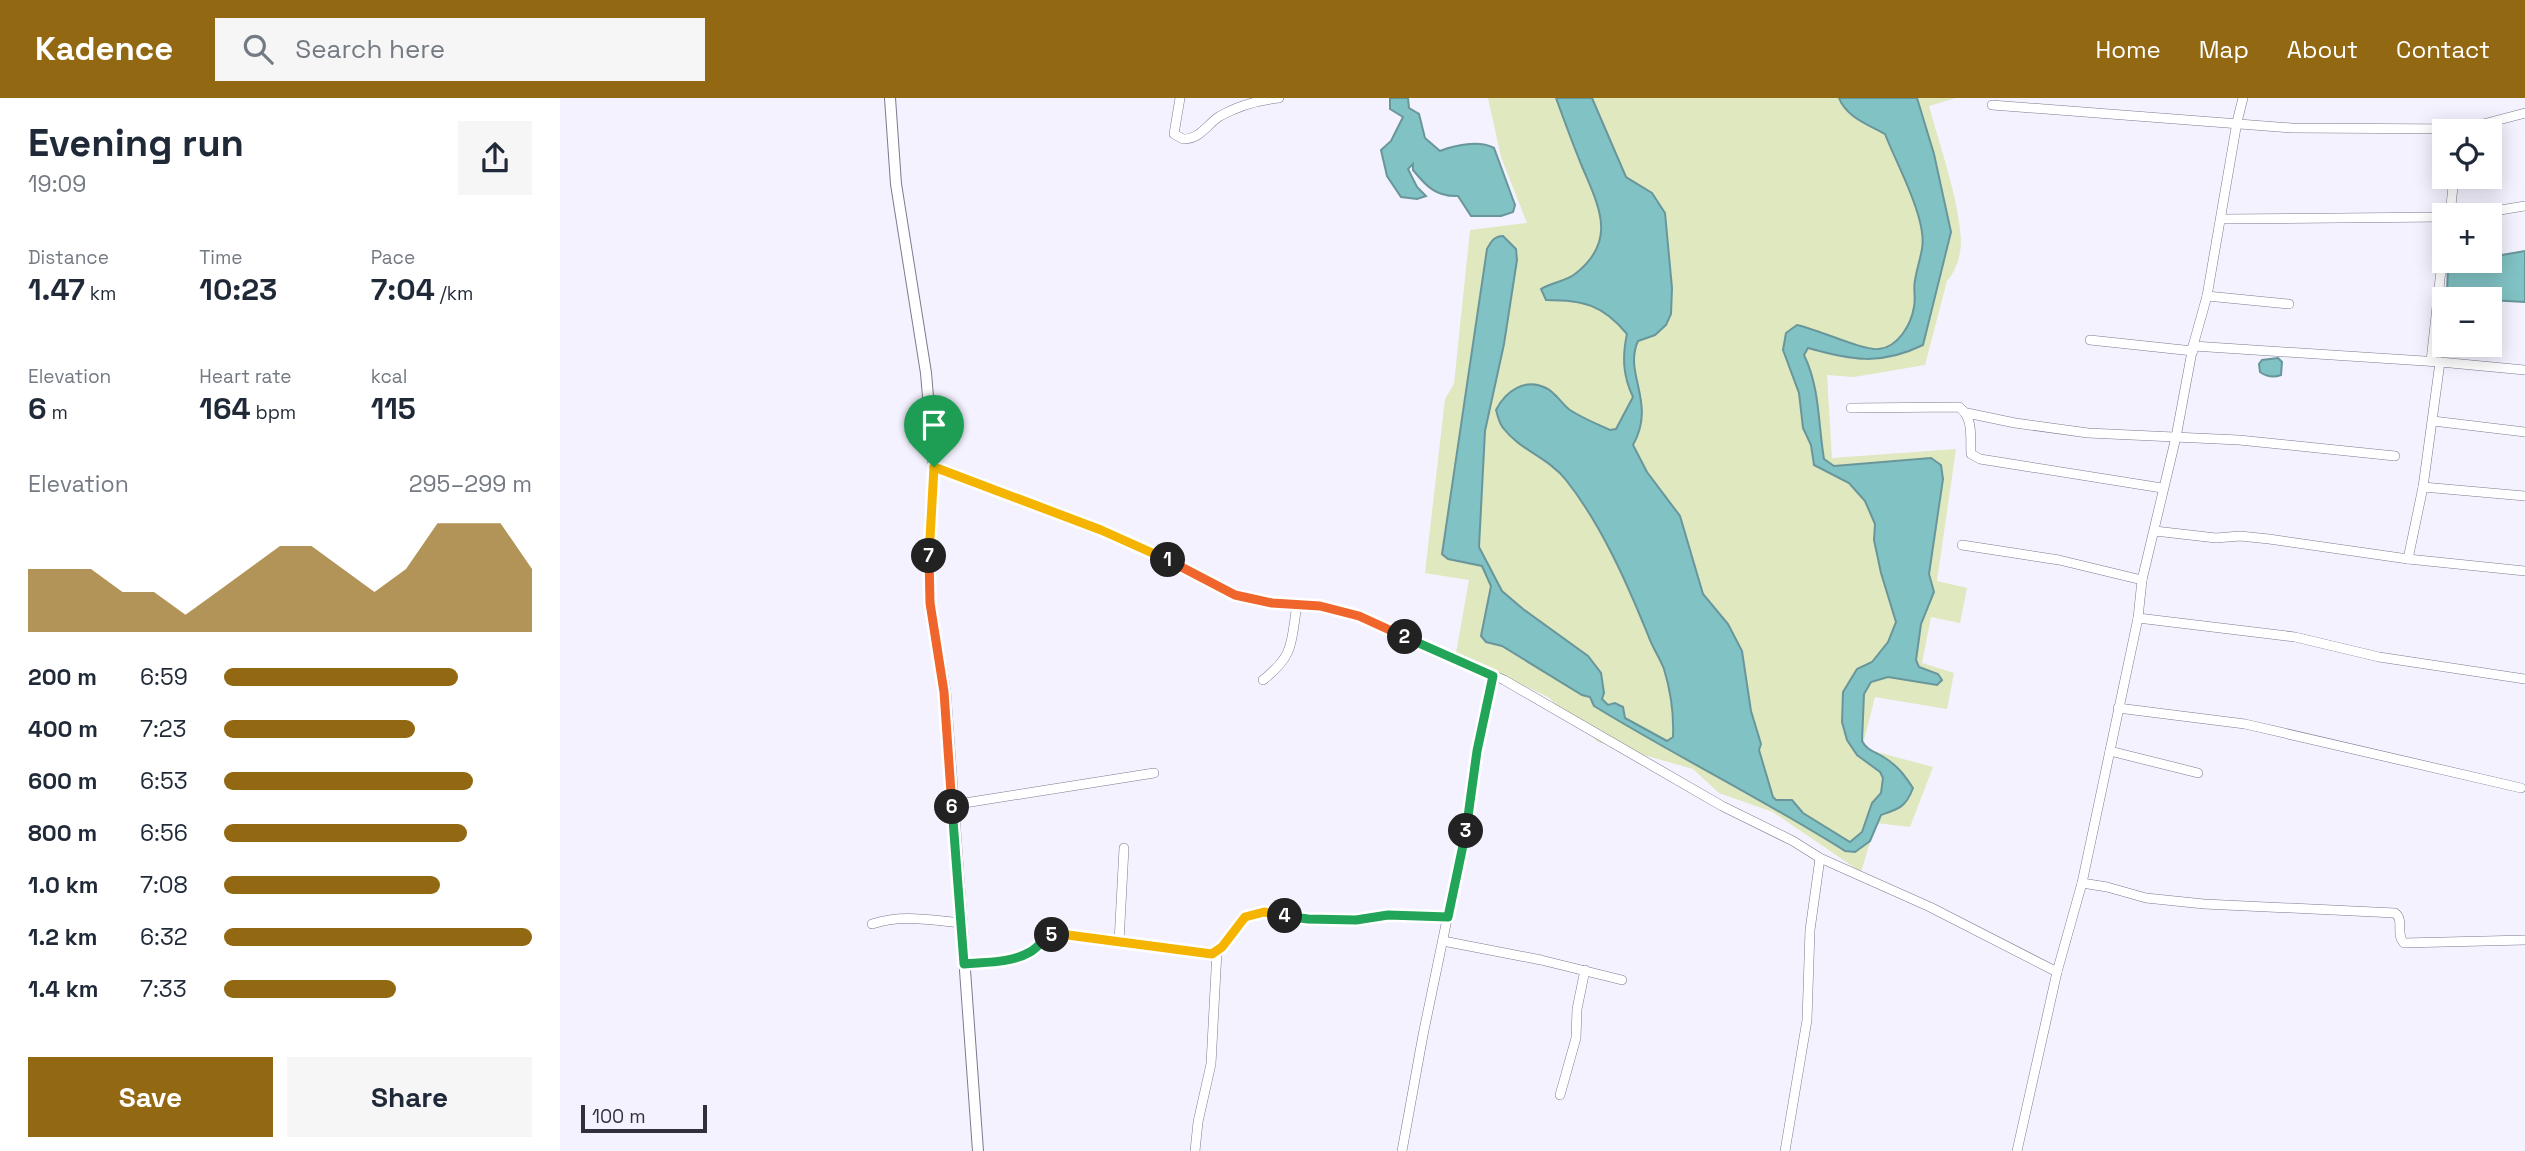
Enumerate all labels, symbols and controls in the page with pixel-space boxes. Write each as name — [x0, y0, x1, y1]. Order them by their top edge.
search box — [215, 18, 705, 81]
text: Kadence — [35, 28, 173, 70]
icon: search — [239, 30, 277, 68]
text: Search here — [295, 32, 445, 66]
text: Home — [2095, 34, 2161, 65]
text: Map — [2199, 34, 2249, 65]
text: About — [2287, 34, 2358, 65]
text: Contact — [2396, 34, 2490, 65]
text: Evening run — [28, 119, 244, 167]
map controls — [2432, 119, 2502, 357]
button: locate — [2432, 119, 2502, 189]
button: share — [458, 121, 532, 195]
text: 19:09 — [28, 169, 86, 199]
button: + — [2432, 203, 2502, 273]
text: Distance — [28, 245, 109, 270]
text: Time — [199, 245, 243, 270]
text: Pace — [371, 245, 415, 270]
text: 1.47 — [28, 270, 85, 309]
text: 10:23 — [199, 270, 277, 309]
text: 7:04 — [371, 270, 435, 309]
text: km — [85, 281, 116, 306]
text: /km — [435, 281, 473, 306]
button: − — [2432, 287, 2502, 357]
text: Elevation — [28, 364, 111, 389]
text: Heart rate — [199, 364, 292, 389]
text: kcal — [371, 364, 407, 389]
text: 6 — [28, 389, 47, 428]
text: 164 — [199, 389, 251, 428]
text: 115 — [371, 389, 416, 428]
pin — [904, 395, 964, 467]
text: m — [47, 400, 68, 425]
text: bpm — [251, 400, 296, 425]
icon: arrive — [915, 406, 953, 444]
text: Elevation — [28, 469, 129, 499]
text: 295–299 m — [409, 469, 532, 499]
pin: 7 — [912, 538, 946, 574]
pin: 1 — [1150, 542, 1186, 578]
text: 7 — [923, 543, 934, 568]
text: 1 — [1163, 547, 1172, 572]
pin: 2 — [1388, 620, 1422, 654]
text: 2 — [1399, 624, 1410, 649]
text: 200 m — [28, 662, 97, 692]
text: 6:59 — [140, 662, 188, 692]
text: 400 m — [28, 714, 98, 744]
text: 7:23 — [140, 714, 186, 744]
text: 600 m — [28, 766, 98, 796]
text: 6:53 — [140, 766, 188, 796]
pin: 6 — [934, 790, 970, 824]
text: 6 — [946, 794, 957, 819]
pin: 3 — [1448, 814, 1483, 848]
text: 800 m — [28, 818, 97, 848]
text: 6:56 — [140, 818, 188, 848]
text: 3 — [1460, 818, 1471, 843]
text: 1.0 km — [28, 870, 98, 900]
text: 7:08 — [140, 870, 188, 900]
pin: 4 — [1268, 898, 1302, 934]
text: 4 — [1278, 903, 1291, 928]
pin: 5 — [1035, 918, 1070, 952]
text: 1.2 km — [28, 922, 97, 952]
text: 6:32 — [140, 922, 188, 952]
text: 5 — [1046, 922, 1057, 947]
text: 1.4 km — [28, 974, 98, 1004]
text: 7:33 — [140, 974, 187, 1004]
button: Save — [28, 1057, 273, 1137]
button: Share — [287, 1057, 532, 1137]
scale bar — [581, 1102, 707, 1134]
text: 100 m — [592, 1104, 646, 1129]

